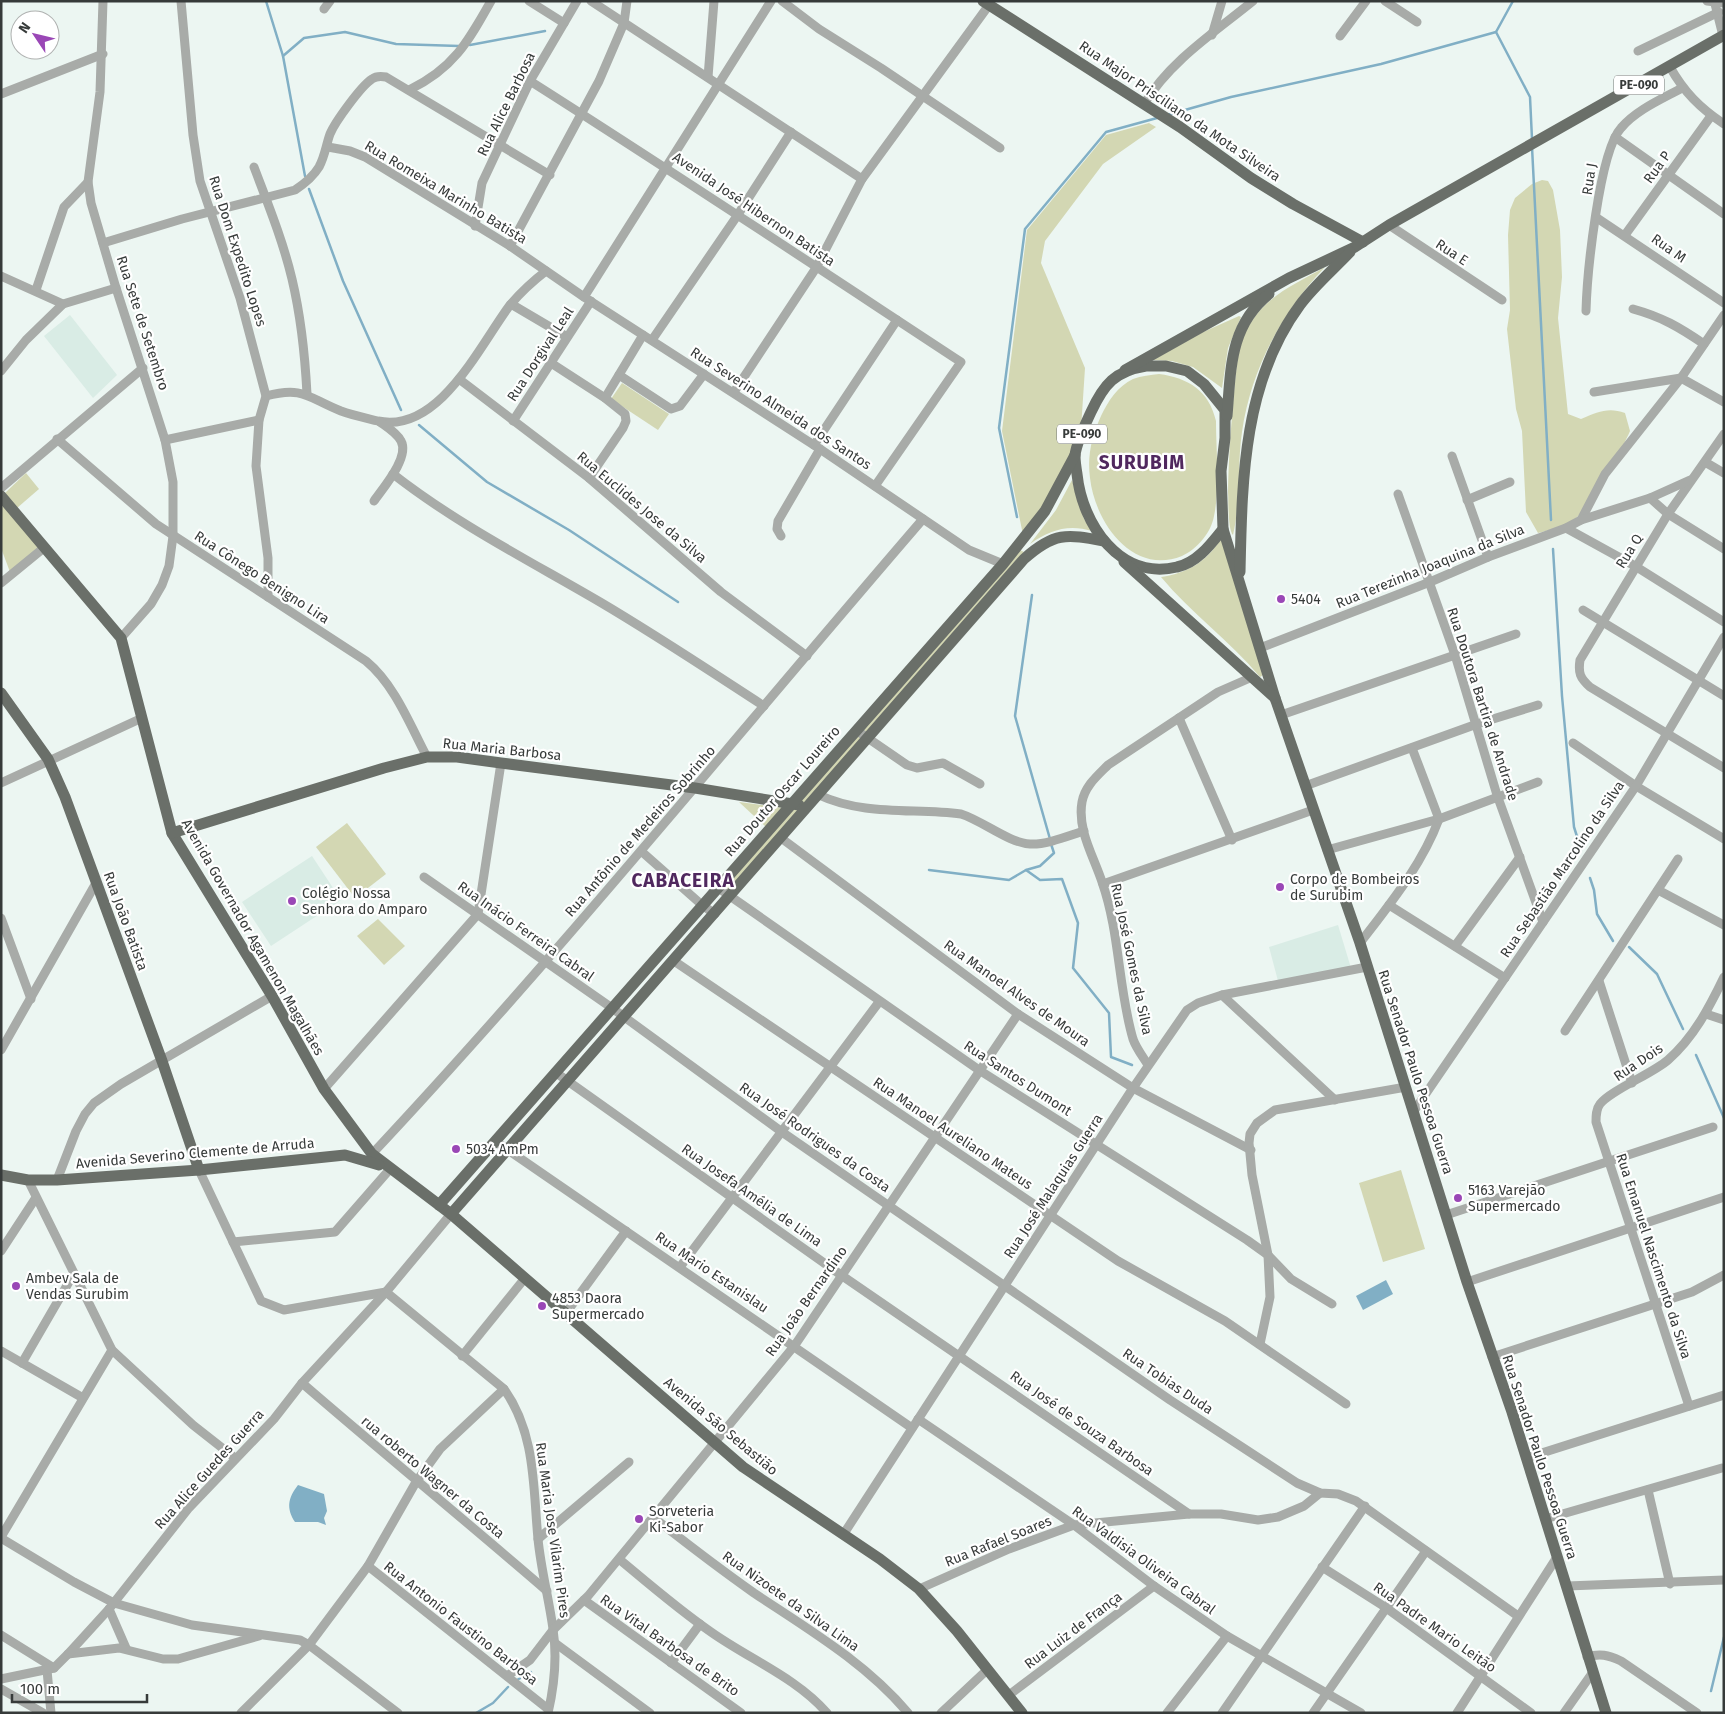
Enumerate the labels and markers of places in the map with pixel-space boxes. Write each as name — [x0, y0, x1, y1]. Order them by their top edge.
place label: 5404 — [1291, 591, 1321, 608]
marker: 5404 — [1275, 593, 1287, 605]
place label: Corpo de Bombeiros de Surubim — [1290, 871, 1420, 904]
marker: Corpo de Bombeiros de Surubim — [1274, 881, 1286, 893]
place label: Colégio Nossa Senhora do Amparo — [302, 885, 427, 918]
marker: Colégio Nossa Senhora do Amparo — [286, 895, 298, 907]
place label: 5034 AmPm — [466, 1141, 539, 1158]
marker: 5034 AmPm — [450, 1143, 462, 1155]
place label: 5163 Varejão Supermercado — [1468, 1182, 1560, 1215]
marker: 5163 Varejão Supermercado — [1452, 1192, 1464, 1204]
place label: Ambev Sala de Vendas Surubim — [26, 1270, 129, 1303]
marker: Ambev Sala de Vendas Surubim — [10, 1280, 22, 1292]
place label: 4853 Daora Supermercado — [552, 1290, 644, 1323]
marker: 4853 Daora Supermercado — [536, 1300, 548, 1312]
place label: Sorveteria Ki-Sabor — [649, 1503, 714, 1536]
marker: Sorveteria Ki-Sabor — [633, 1513, 645, 1525]

